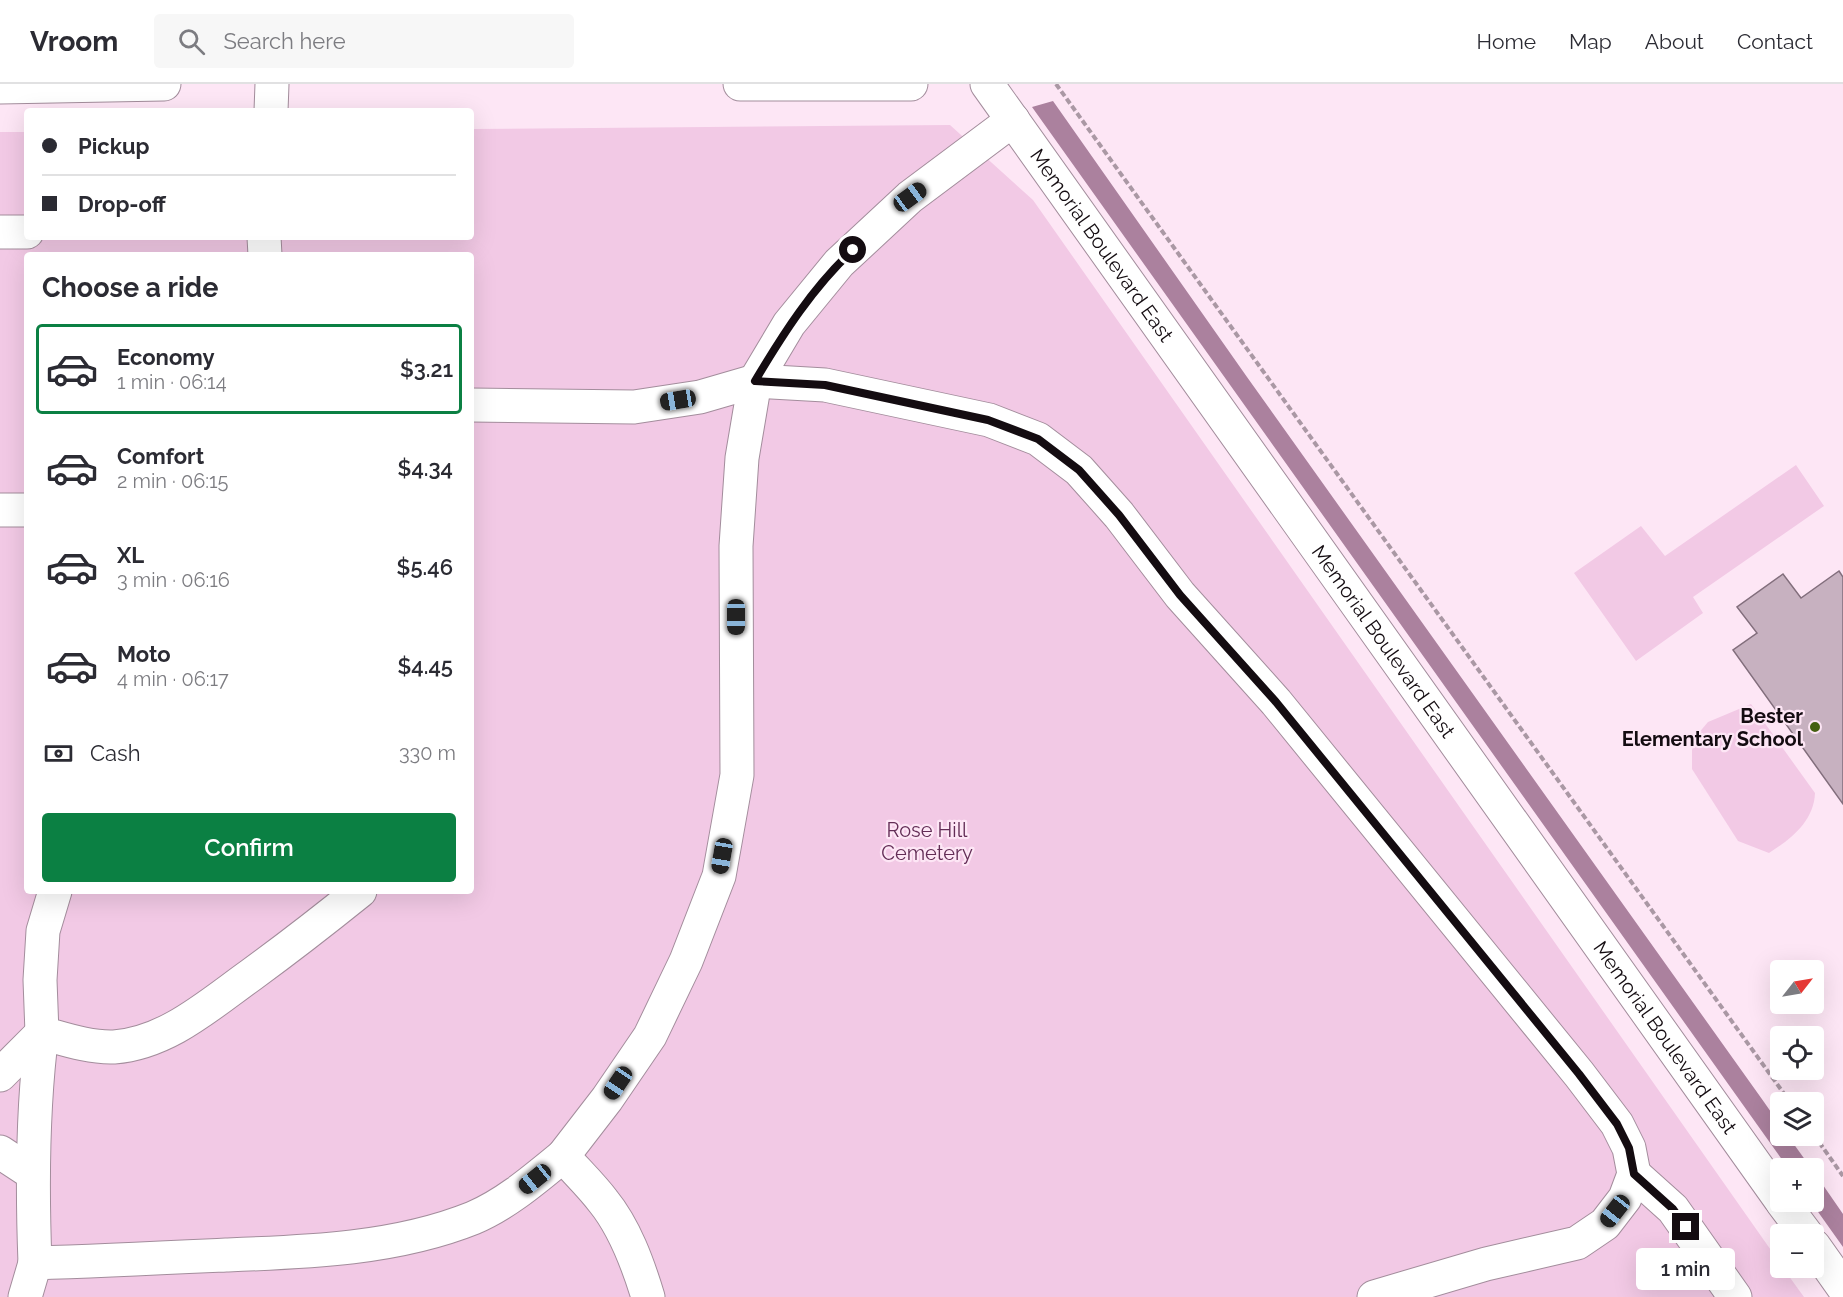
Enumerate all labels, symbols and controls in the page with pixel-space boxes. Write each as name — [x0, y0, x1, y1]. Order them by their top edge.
search box — [154, 14, 574, 68]
text: Vroom — [30, 25, 118, 58]
icon: search — [175, 25, 208, 58]
text: Search here — [223, 28, 346, 54]
text: Home — [1477, 29, 1536, 54]
text: Map — [1569, 29, 1612, 54]
text: About — [1645, 29, 1704, 54]
text: Contact — [1737, 29, 1813, 54]
text: Pickup — [78, 133, 150, 159]
street label: Memorial Boulevard East — [1025, 144, 1179, 347]
car — [890, 179, 930, 215]
text: Drop-off — [78, 191, 166, 217]
route start — [839, 236, 866, 263]
text: Choose a ride — [42, 272, 218, 303]
icon: car — [45, 342, 99, 396]
text: Economy — [117, 344, 215, 370]
text: $3.21 — [400, 356, 453, 382]
text: 1 min · 06:14 — [117, 370, 227, 394]
car — [659, 388, 697, 412]
icon: car — [45, 441, 99, 495]
text: Comfort — [117, 443, 204, 469]
text: $4.34 — [398, 455, 453, 481]
text: 2 min · 06:15 — [117, 469, 228, 493]
icon: car — [45, 540, 99, 594]
street label: Memorial Boulevard East — [1307, 540, 1460, 743]
text: XL — [117, 542, 144, 568]
text: $5.46 — [397, 554, 453, 580]
text: 3 min · 06:16 — [117, 568, 230, 592]
car — [727, 599, 745, 635]
icon: car — [45, 639, 99, 693]
text: Moto — [117, 641, 171, 667]
text: $4.45 — [398, 653, 453, 679]
text: 4 min · 06:17 — [117, 667, 229, 691]
place label: Bester Elementary School — [1622, 704, 1804, 751]
marker: Bester Elementary School — [1808, 720, 1822, 734]
icon: cash — [42, 737, 75, 770]
text: Cash — [90, 740, 141, 766]
text: 330 m — [399, 741, 456, 765]
button: Confirm — [42, 813, 456, 882]
park label: Rose Hill Cemetery — [881, 818, 973, 865]
car — [710, 837, 734, 875]
street label: Memorial Boulevard East — [1588, 936, 1742, 1139]
north arrow — [1770, 960, 1824, 1014]
map controls — [1770, 960, 1824, 1278]
button: locate — [1770, 1026, 1824, 1080]
car — [600, 1063, 636, 1103]
button: layers — [1770, 1092, 1824, 1146]
button: + — [1770, 1158, 1824, 1212]
car — [515, 1161, 555, 1197]
car — [1597, 1191, 1633, 1231]
route end — [1672, 1213, 1699, 1240]
button: − — [1770, 1224, 1824, 1278]
callout: 1 min — [1636, 1248, 1736, 1290]
text: 1 min — [1661, 1257, 1710, 1281]

